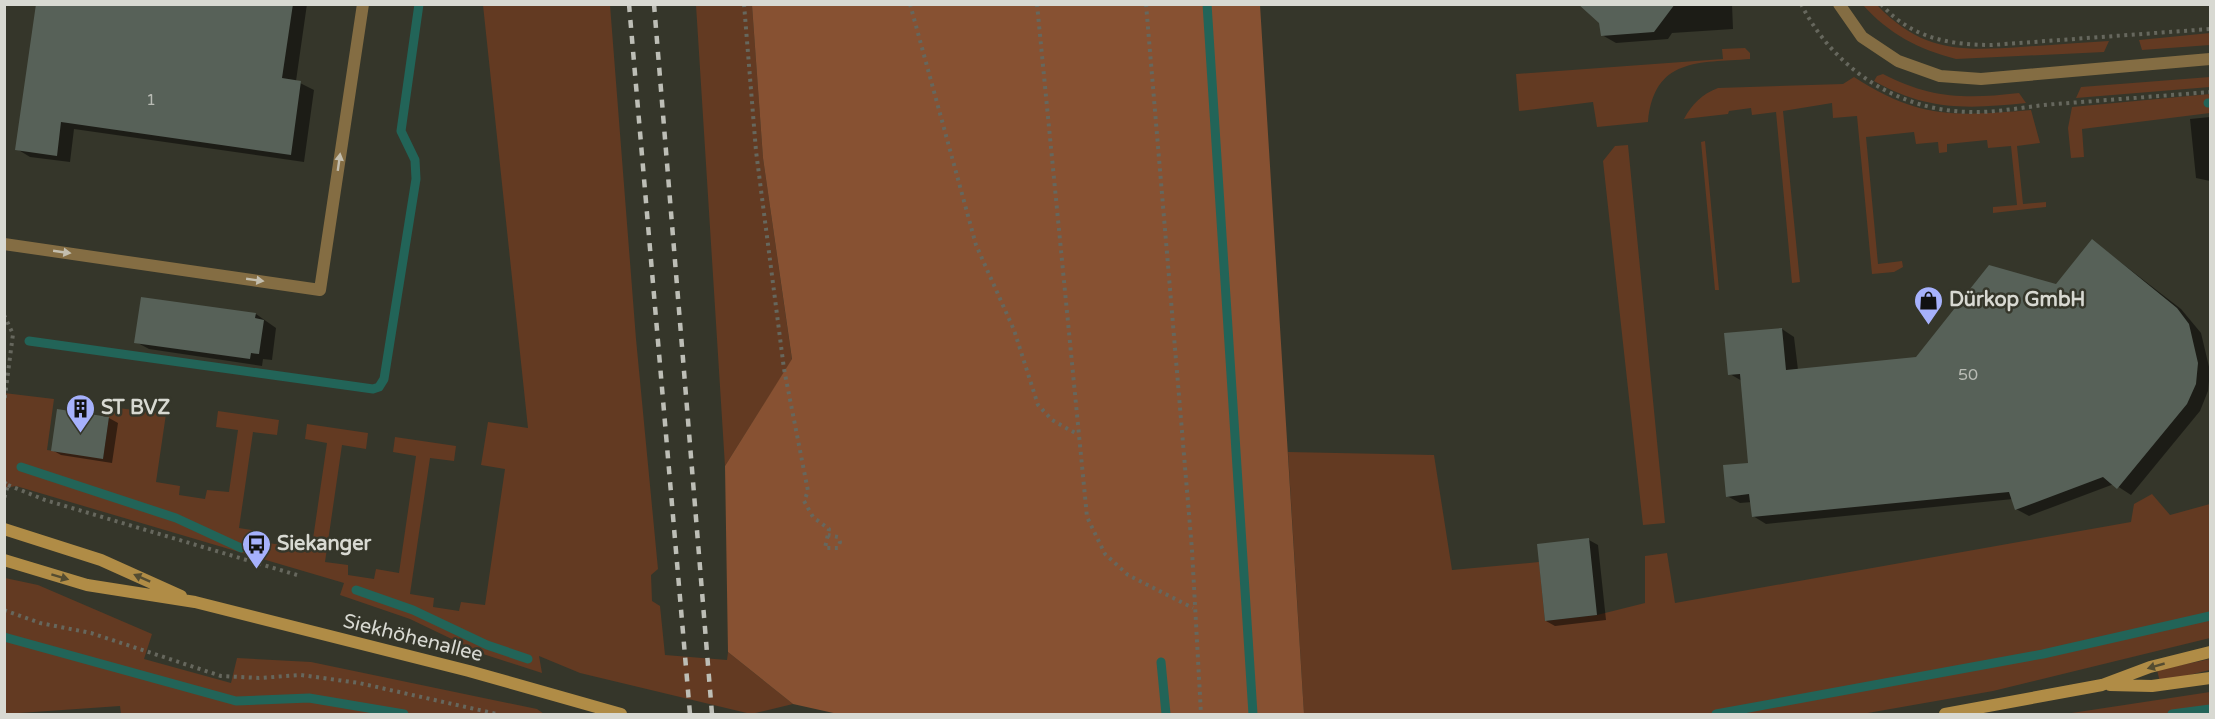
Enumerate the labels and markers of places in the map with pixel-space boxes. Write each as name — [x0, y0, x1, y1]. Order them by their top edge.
shop icon: Dürkop GmbH — [1912, 284, 1944, 326]
place label: Dürkop GmbH — [1949, 288, 2085, 312]
building icon: ST BVZ — [64, 392, 96, 434]
place label: ST BVZ — [101, 396, 170, 420]
bus stop icon: Siekanger — [240, 528, 272, 570]
place label: Siekanger — [277, 532, 371, 556]

